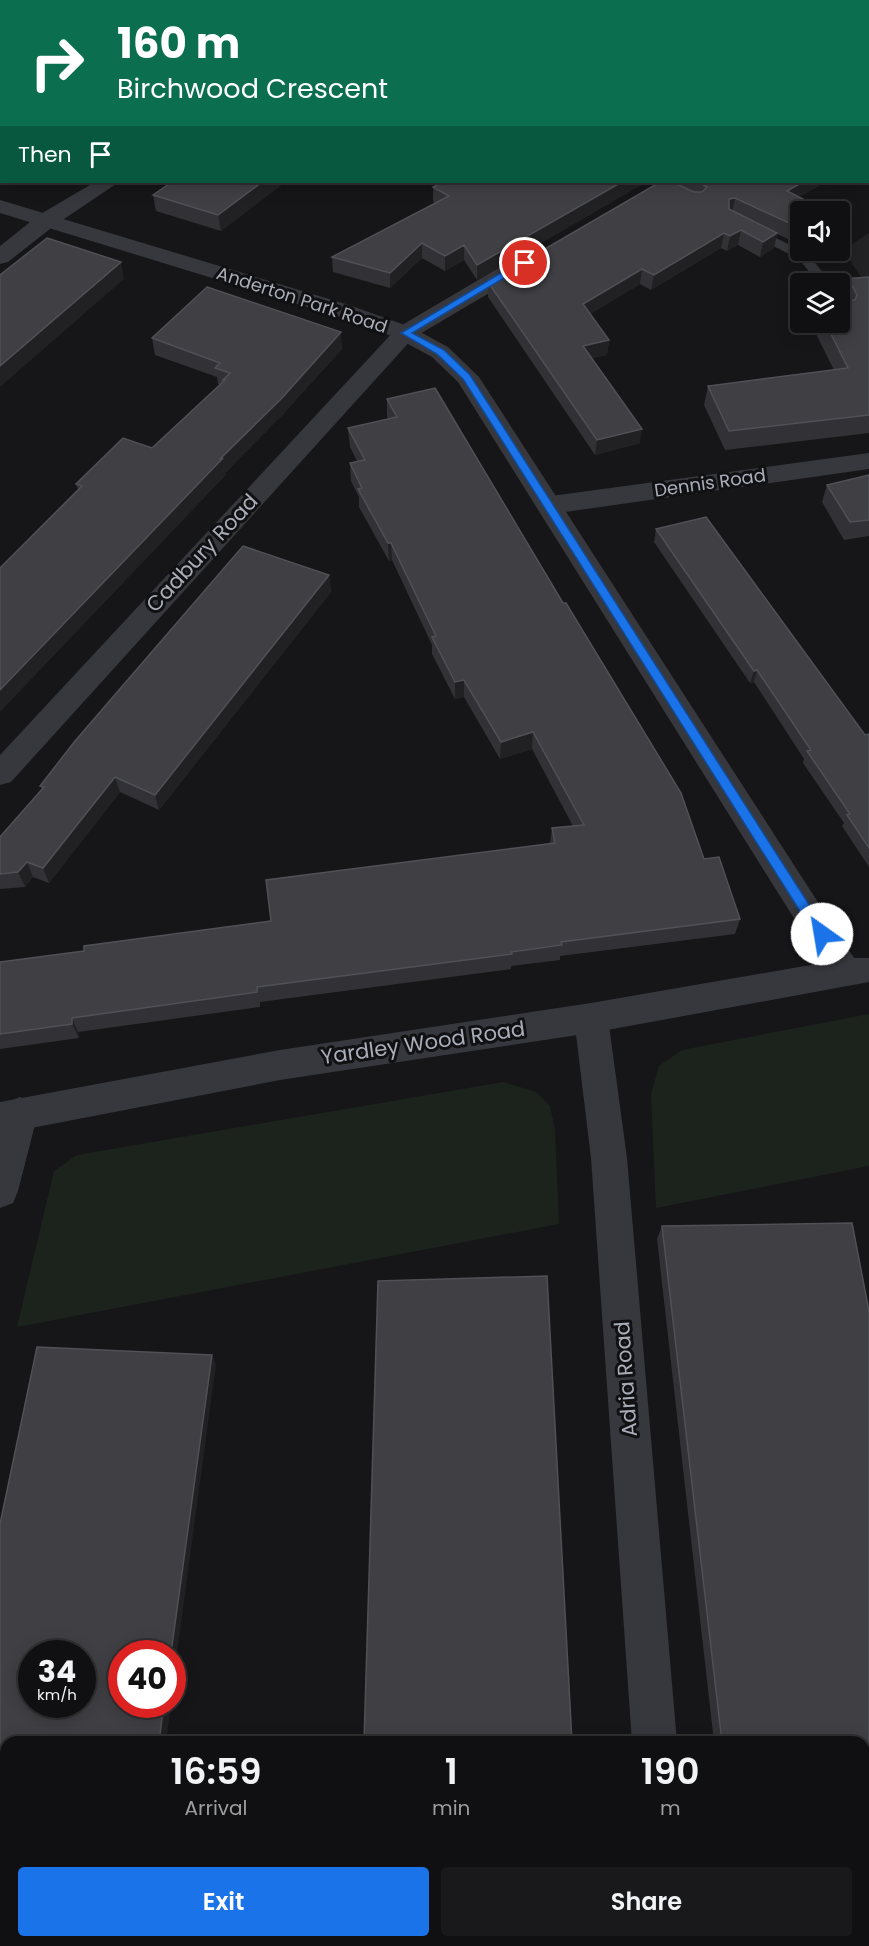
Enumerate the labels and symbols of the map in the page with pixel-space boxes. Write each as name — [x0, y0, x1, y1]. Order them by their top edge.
pin — [499, 237, 550, 288]
street label: Anderton Park Road — [214, 260, 391, 339]
street label: Dennis Road — [653, 462, 767, 503]
street label: Cadbury Road — [139, 487, 264, 618]
position arrow — [790, 902, 854, 966]
street label: Yardley Wood Road — [319, 1014, 527, 1071]
street label: Adria Road — [607, 1320, 644, 1438]
speed limit sign: 40 — [108, 1640, 186, 1718]

